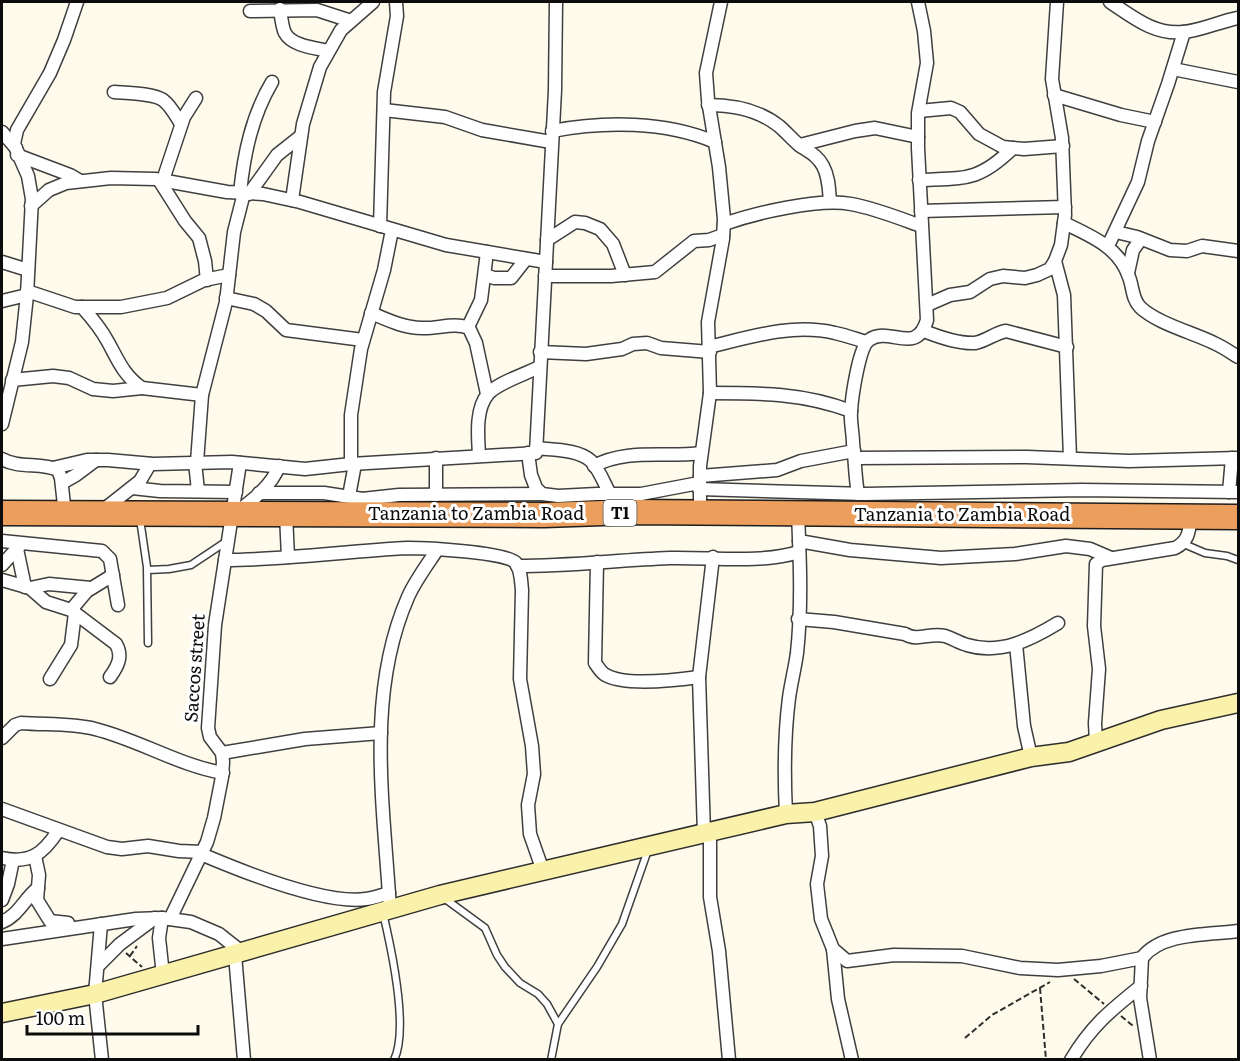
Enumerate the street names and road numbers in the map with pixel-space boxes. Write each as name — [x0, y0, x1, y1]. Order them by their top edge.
street label: Tanzania to Zambia Road — [368, 499, 584, 526]
road number: T1 — [604, 500, 636, 526]
street label: Tanzania to Zambia Road — [854, 500, 1070, 527]
street label: Saccos street — [176, 612, 211, 723]

